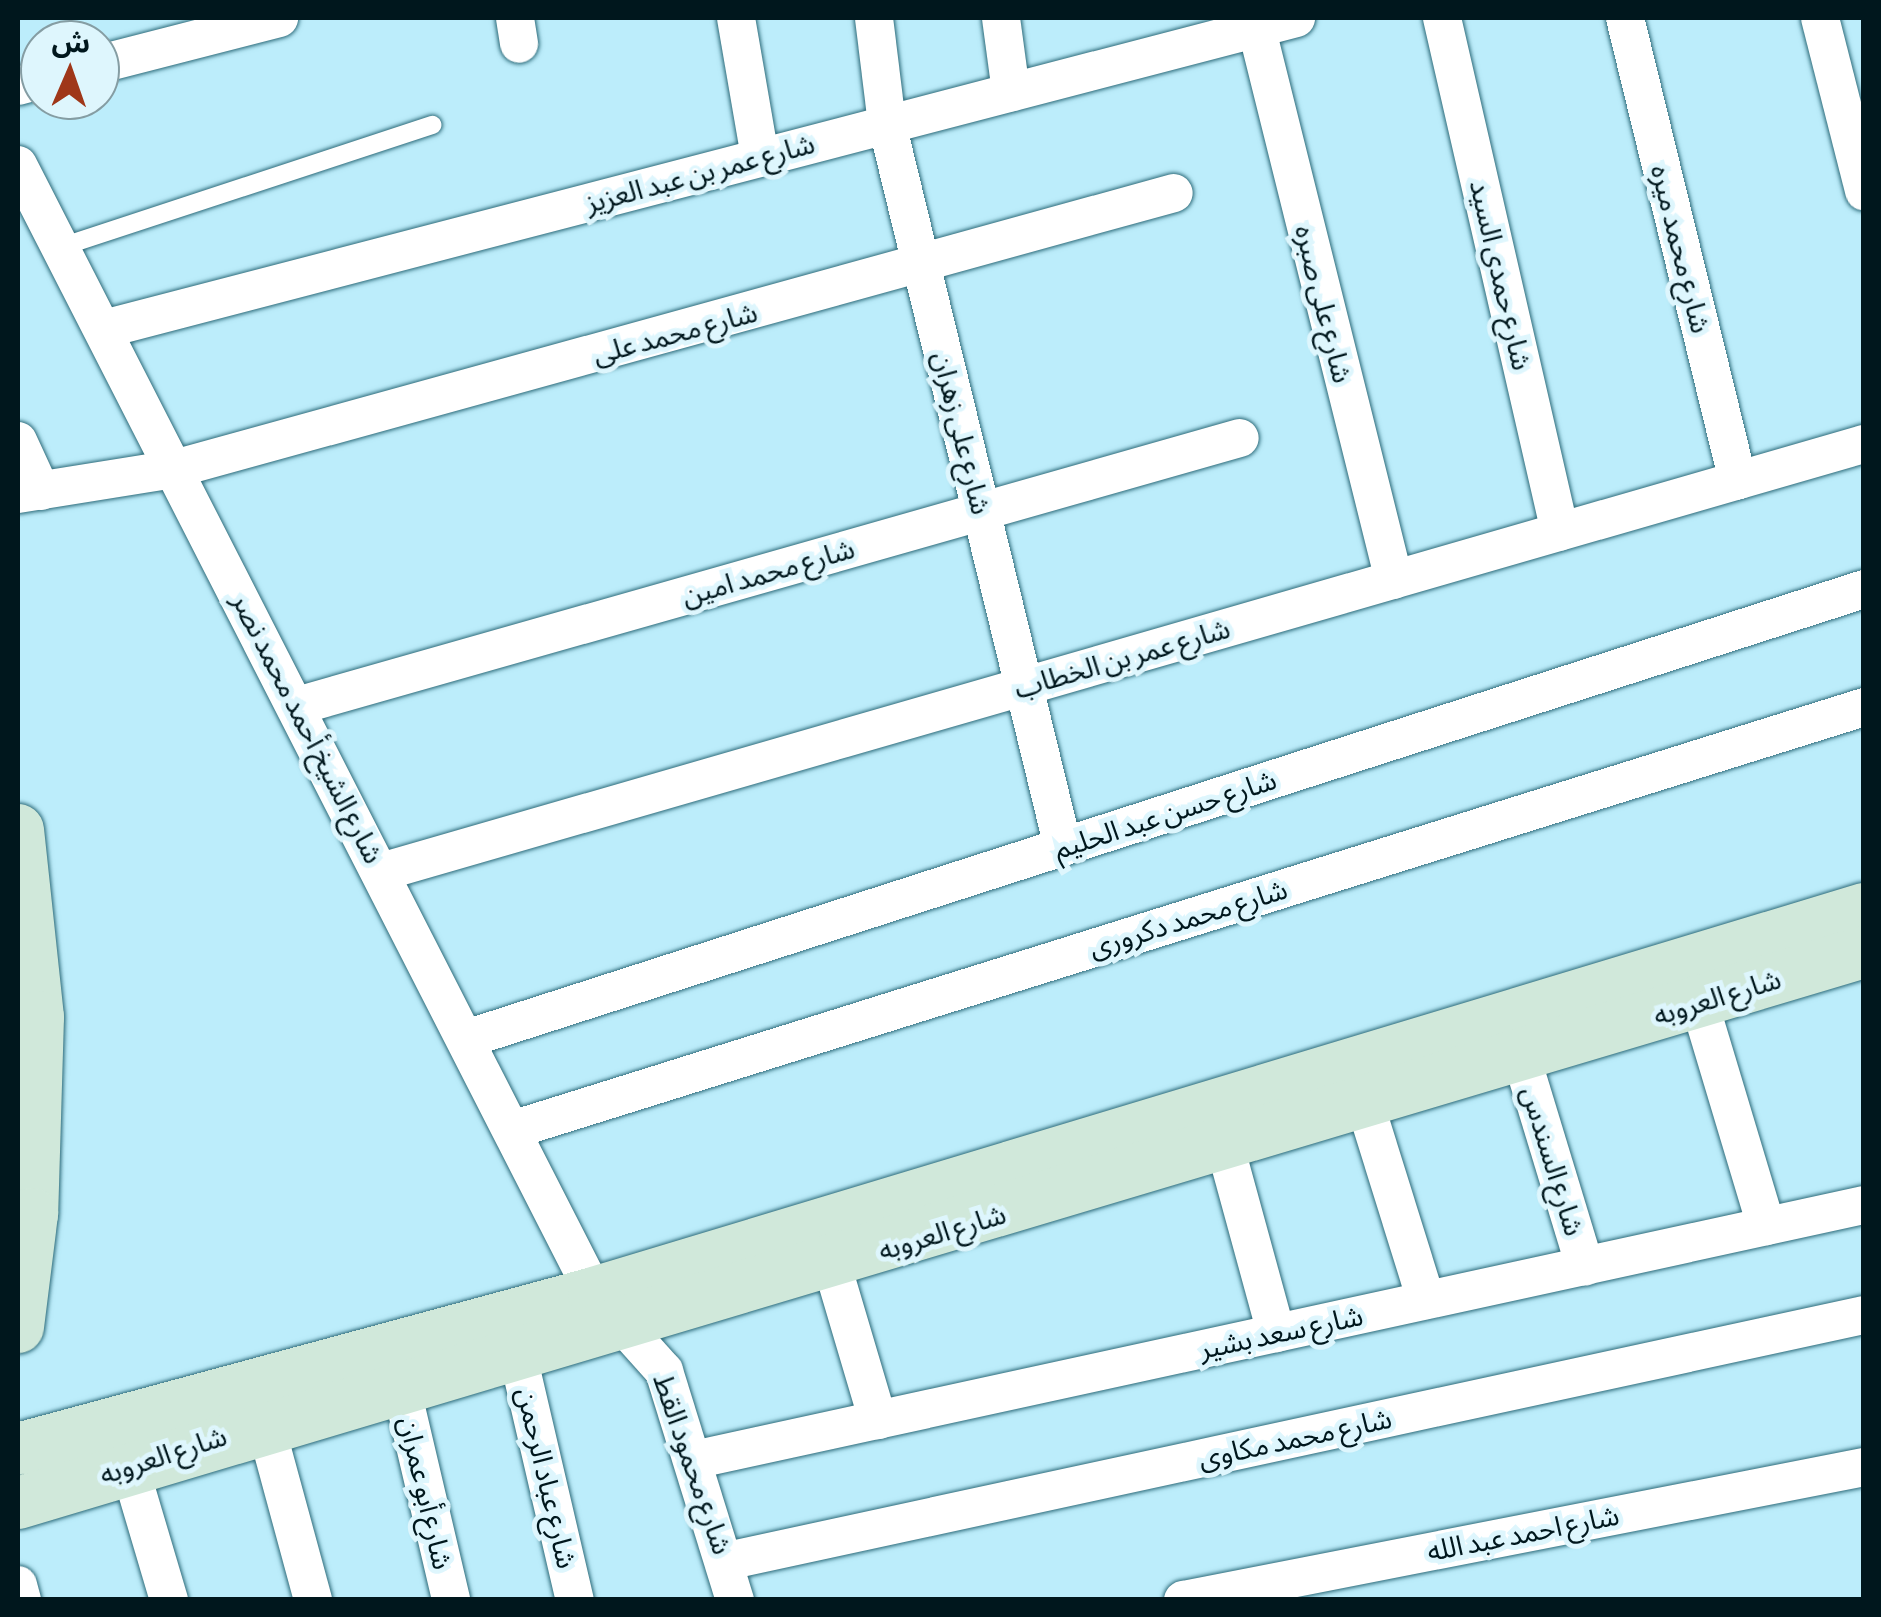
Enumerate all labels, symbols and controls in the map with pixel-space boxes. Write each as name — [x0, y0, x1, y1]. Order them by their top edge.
north arrow — [20, 20, 120, 120]
text: ش — [51, 25, 91, 59]
street label: شارع عمر بن عبد العزيز — [582, 126, 818, 220]
street label: شارع محمد ميره — [1644, 161, 1718, 337]
street label: شارع حمدى السيد — [1463, 177, 1539, 373]
street label: شارع على صبره — [1288, 222, 1360, 386]
street label: شارع محمد على — [589, 295, 761, 371]
street label: شارع على زهران — [926, 348, 998, 518]
street label: شارع محمد امين — [678, 531, 858, 613]
street label: شارع الشيخ أحمد محمد نصر — [225, 587, 391, 869]
street label: شارع عمر بن الخطاب — [1010, 611, 1234, 705]
street label: شارع حسن عبد الحليم — [1050, 762, 1280, 866]
street label: شارع محمد دكرورى — [1085, 872, 1291, 964]
street label: شارع العروبه — [1649, 962, 1785, 1032]
street label: شارع السندس — [1514, 1082, 1592, 1240]
street label: شارع العروبه — [874, 1197, 1010, 1267]
street label: شارع سعد بشير — [1196, 1298, 1366, 1366]
street label: شارع محمود القط — [646, 1369, 740, 1559]
street label: شارع عباد الرحمن — [510, 1384, 584, 1572]
street label: شارع محمد مكاوى — [1195, 1401, 1395, 1475]
street label: شارع أبو عمران — [392, 1413, 460, 1573]
street label: شارع العروبه — [95, 1419, 231, 1491]
street label: شارع احمد عبد الله — [1424, 1498, 1622, 1568]

